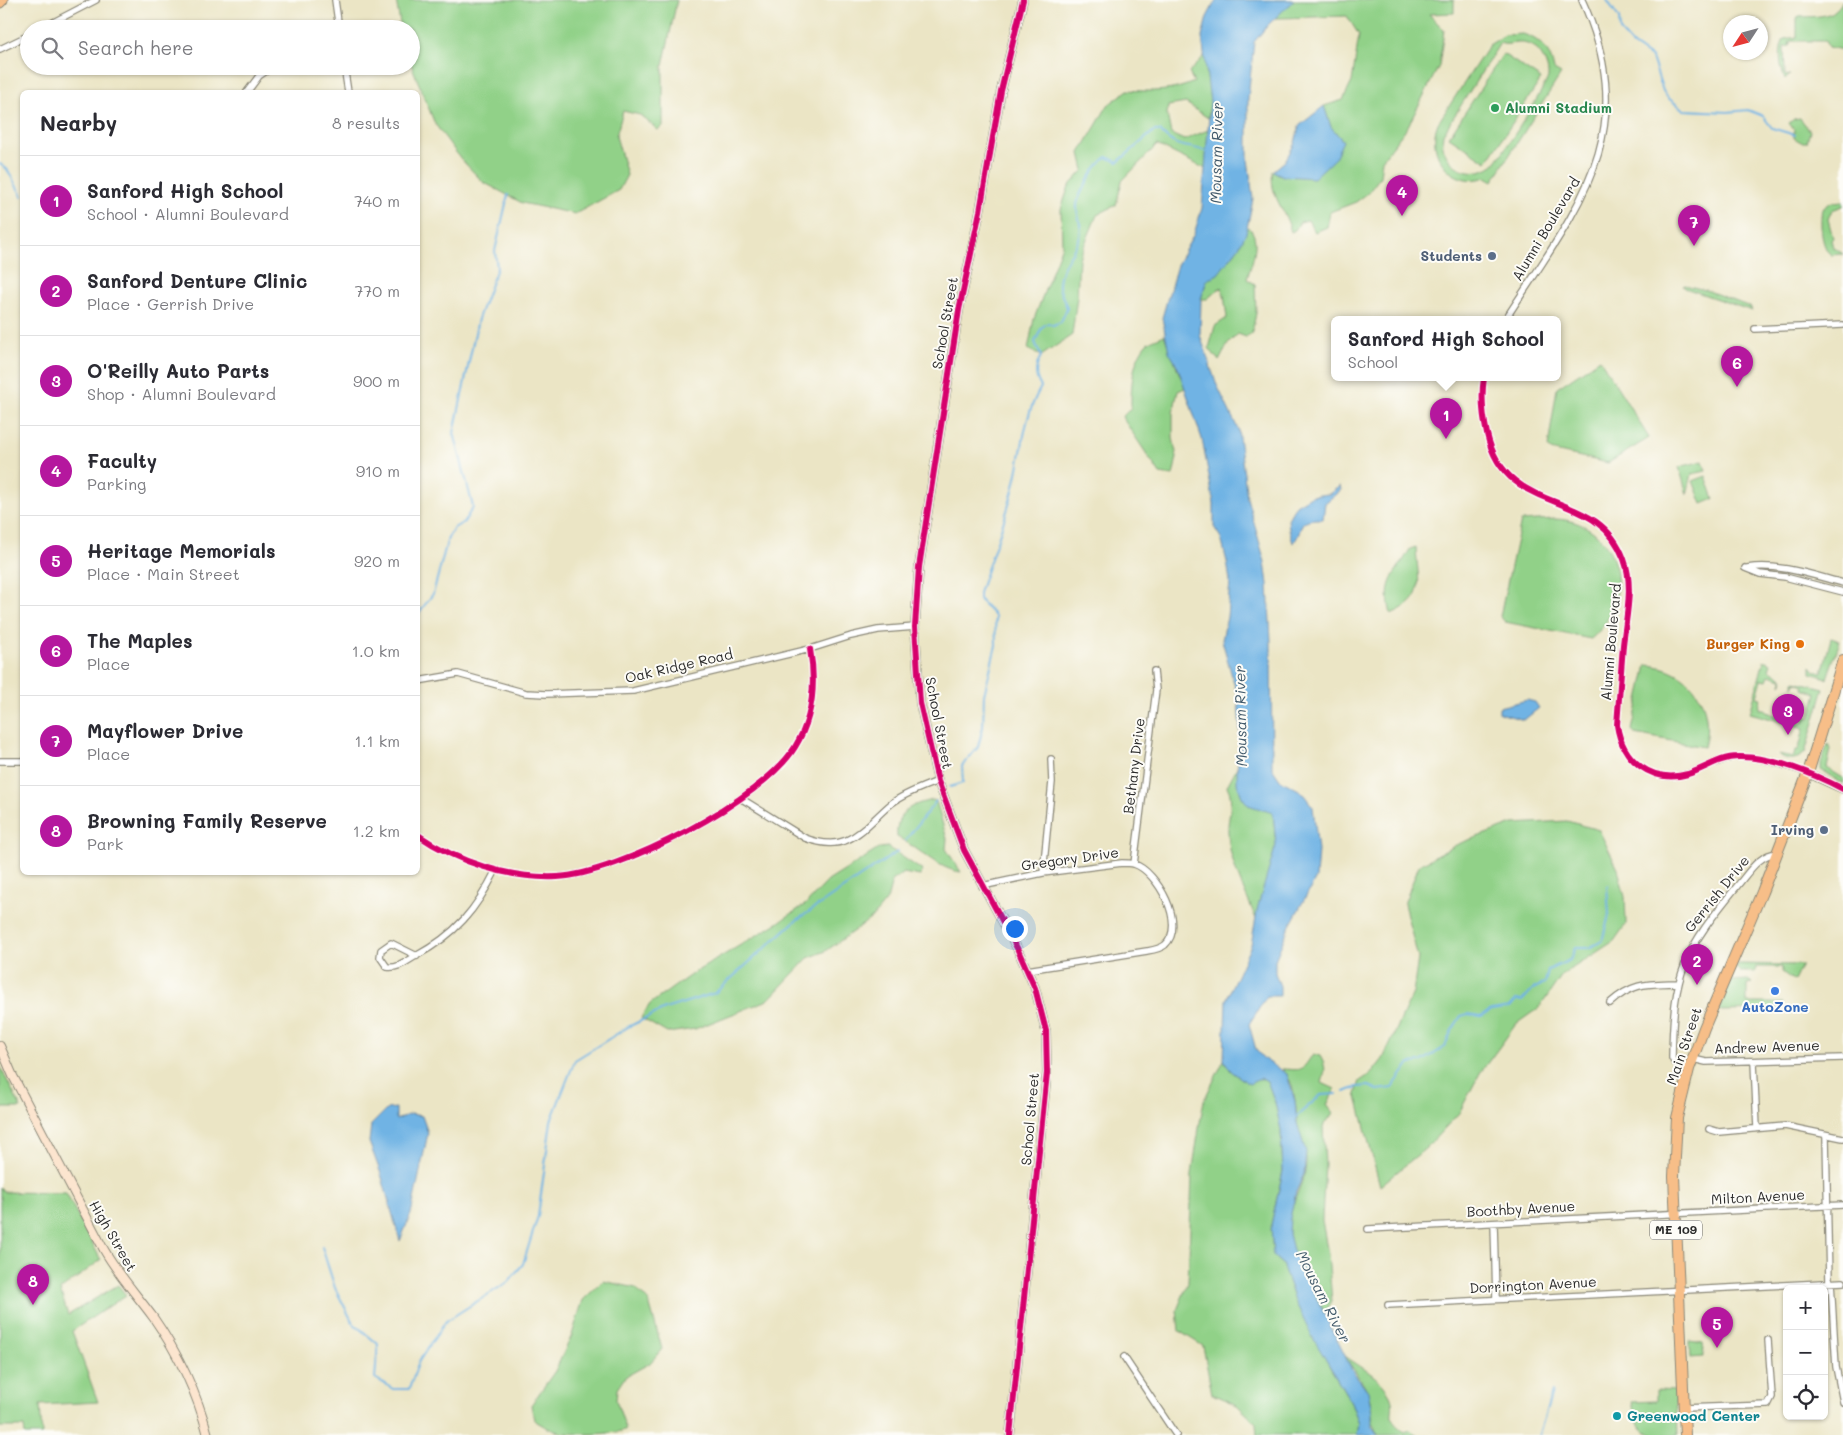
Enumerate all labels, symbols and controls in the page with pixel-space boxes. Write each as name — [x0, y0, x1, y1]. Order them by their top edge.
north arrow — [1723, 15, 1768, 60]
search box — [20, 20, 420, 75]
icon: search — [38, 34, 66, 62]
text: Search here — [78, 35, 194, 60]
place label: Alumni Stadium — [1505, 98, 1612, 117]
water label: Mousam River — [1205, 102, 1227, 204]
marker: Alumni Stadium — [1489, 102, 1501, 114]
text: Nearby — [40, 109, 117, 136]
text: 8 results — [332, 112, 400, 133]
street label: Alumni Boulevard — [1507, 173, 1584, 284]
pin: 4 — [1386, 175, 1418, 216]
text: Sanford High School — [87, 178, 283, 203]
text: 1 — [52, 190, 60, 211]
text: 740 m — [354, 190, 400, 211]
text: School · Alumni Boulevard — [87, 203, 289, 224]
pin: 7 — [1678, 205, 1710, 246]
place label: Students — [1420, 246, 1482, 265]
marker: Students — [1486, 250, 1498, 262]
text: Sanford Denture Clinic — [87, 268, 307, 293]
street label: School Street — [927, 275, 962, 370]
text: 2 — [52, 280, 60, 301]
text: 770 m — [354, 280, 400, 301]
text: Place · Gerrish Drive — [87, 293, 254, 314]
popup — [1331, 316, 1561, 381]
text: Sanford High School — [1348, 326, 1544, 351]
pin: 6 — [1721, 346, 1753, 387]
text: School — [1348, 351, 1398, 372]
text: O'Reilly Auto Parts — [87, 358, 269, 383]
text: 3 — [51, 370, 61, 391]
text: 900 m — [353, 370, 400, 391]
text: Shop · Alumni Boulevard — [87, 383, 276, 404]
pin: 1 — [1430, 398, 1462, 439]
text: Faculty — [87, 448, 157, 473]
text: 4 — [51, 460, 61, 481]
text: 910 m — [356, 460, 400, 481]
text: Parking — [87, 473, 146, 494]
text: Heritage Memorials — [87, 538, 276, 563]
text: 5 — [51, 550, 61, 571]
text: 920 m — [354, 550, 400, 571]
text: Place · Main Street — [87, 563, 240, 584]
street label: Alumni Boulevard — [1596, 583, 1625, 701]
text: The Maples — [87, 628, 192, 653]
place label: Burger King — [1706, 634, 1790, 653]
marker: Burger King — [1794, 638, 1806, 650]
text: 6 — [51, 640, 61, 661]
text: 1.0 km — [352, 640, 400, 661]
street label: Oak Ridge Road — [623, 644, 735, 687]
text: Place — [87, 653, 130, 674]
water label: Mousam River — [1229, 665, 1251, 767]
street label: School Street — [921, 675, 958, 770]
pin: 3 — [1772, 694, 1804, 735]
street label: Bethany Drive — [1118, 717, 1149, 815]
text: Mayflower Drive — [87, 718, 243, 743]
text: 7 — [52, 730, 60, 751]
text: 1.1 km — [355, 730, 400, 751]
text: Place — [87, 743, 130, 764]
text: Browning Family Reserve — [87, 808, 327, 833]
text: 8 — [51, 820, 61, 841]
text: 1.2 km — [353, 820, 400, 841]
place label: Irving — [1771, 820, 1814, 839]
marker: Irving — [1818, 824, 1830, 836]
text: Park — [87, 833, 123, 854]
street label: Gregory Drive — [1020, 842, 1120, 875]
street label: Gerrish Drive — [1680, 851, 1753, 936]
your location — [1002, 916, 1028, 942]
pin: 2 — [1681, 944, 1713, 985]
marker: AutoZone — [1769, 985, 1781, 997]
place label: AutoZone — [1741, 997, 1809, 1016]
street label: Main Street — [1661, 1004, 1706, 1087]
street label: Andrew Avenue — [1714, 1035, 1820, 1058]
street label: School Street — [1016, 1072, 1043, 1166]
street label: Milton Avenue — [1710, 1185, 1805, 1208]
street label: Boothby Avenue — [1466, 1196, 1576, 1221]
street label: High Street — [85, 1197, 141, 1275]
road number: ME 109 — [1650, 1220, 1702, 1240]
water label: Mousam River — [1292, 1247, 1356, 1347]
pin: 8 — [17, 1264, 49, 1305]
street label: Dorrington Avenue — [1469, 1272, 1597, 1297]
map controls — [1783, 1285, 1828, 1420]
button: + — [1783, 1285, 1828, 1330]
pin: 5 — [1701, 1307, 1733, 1348]
button: − — [1783, 1330, 1828, 1375]
button: locate — [1783, 1375, 1828, 1420]
place label: Greenwood Center — [1627, 1406, 1760, 1425]
marker: Greenwood Center — [1611, 1410, 1623, 1422]

